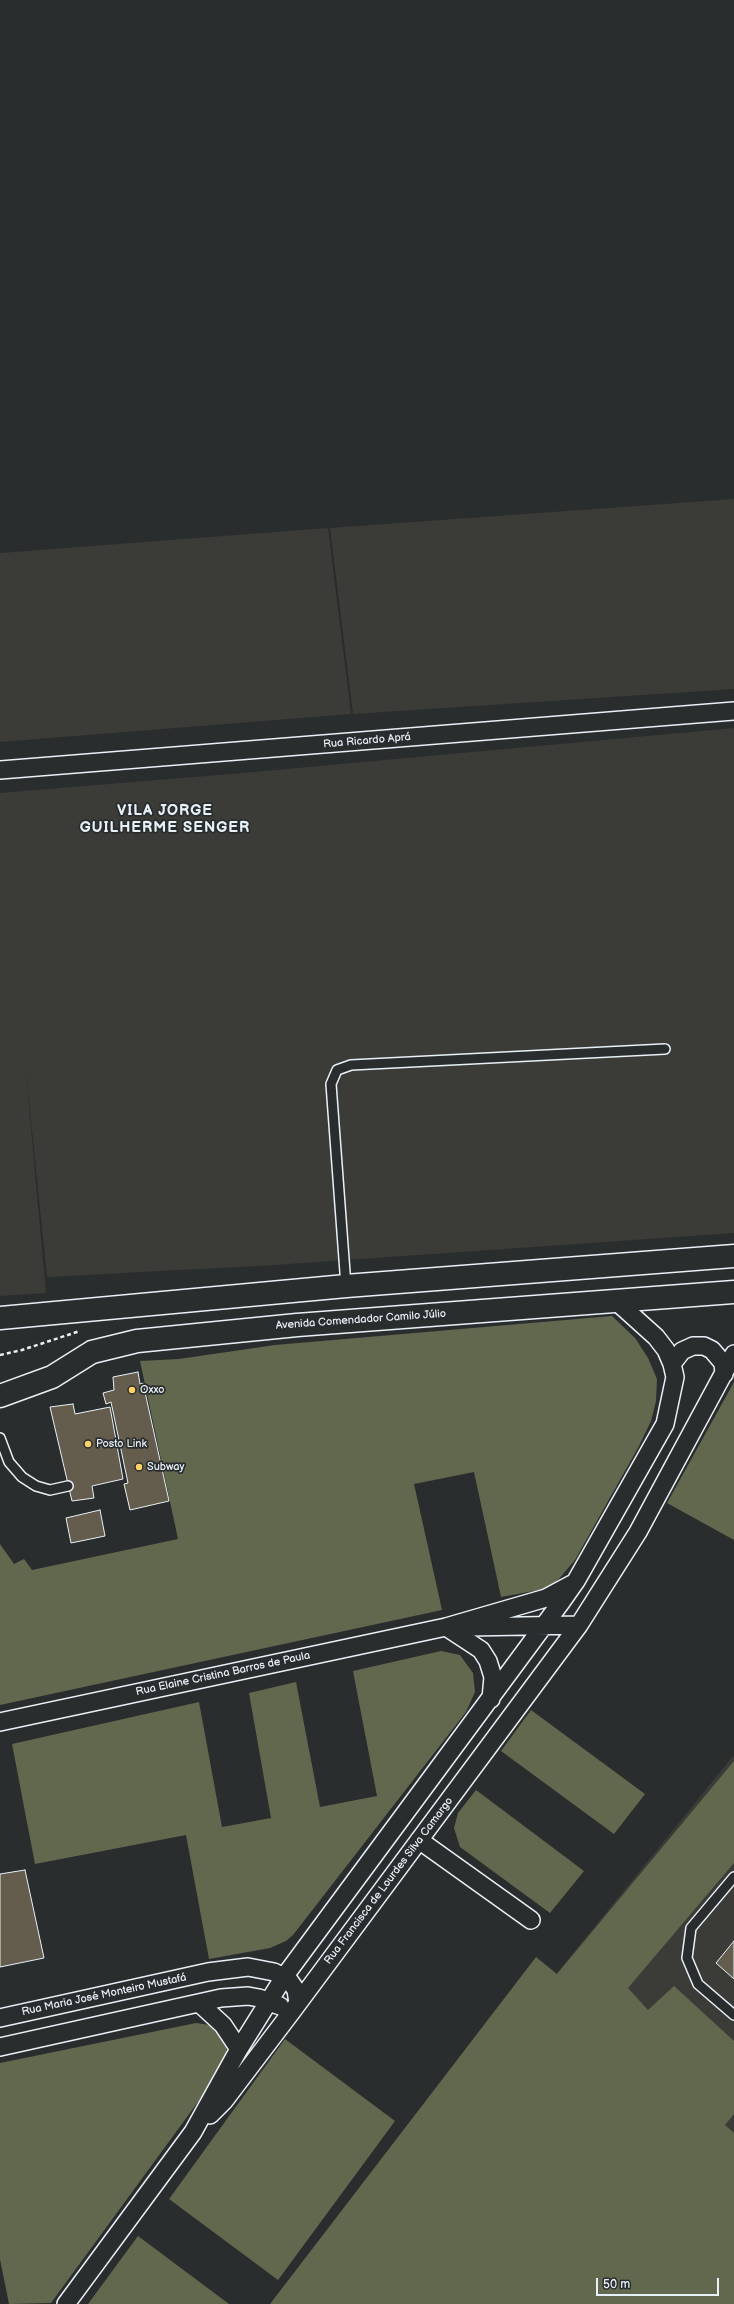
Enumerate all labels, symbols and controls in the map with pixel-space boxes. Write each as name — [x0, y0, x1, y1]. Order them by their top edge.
street label: Rua Ricardo Aprá — [323, 731, 411, 751]
district label: VILA JORGE GUILHERME SENGER — [80, 802, 250, 837]
street label: Avenida Comendador Camilo Júlio — [275, 1307, 447, 1333]
place label: Oxxo — [140, 1383, 165, 1397]
marker: Oxxo — [127, 1385, 137, 1395]
place label: Posto Link — [96, 1437, 147, 1451]
marker: Posto Link — [83, 1439, 93, 1449]
place label: Subway — [147, 1460, 184, 1474]
marker: Subway — [134, 1462, 144, 1472]
street label: Rua Elaine Cristina Barros de Paula — [135, 1649, 311, 1699]
street label: Rua Francisca de Lourdes Silva Camargo — [322, 1795, 456, 1967]
street label: Rua Maria José Monteiro Mustafá — [20, 1971, 188, 2019]
scale bar — [598, 2270, 721, 2296]
text: 50 m — [603, 2277, 630, 2292]

